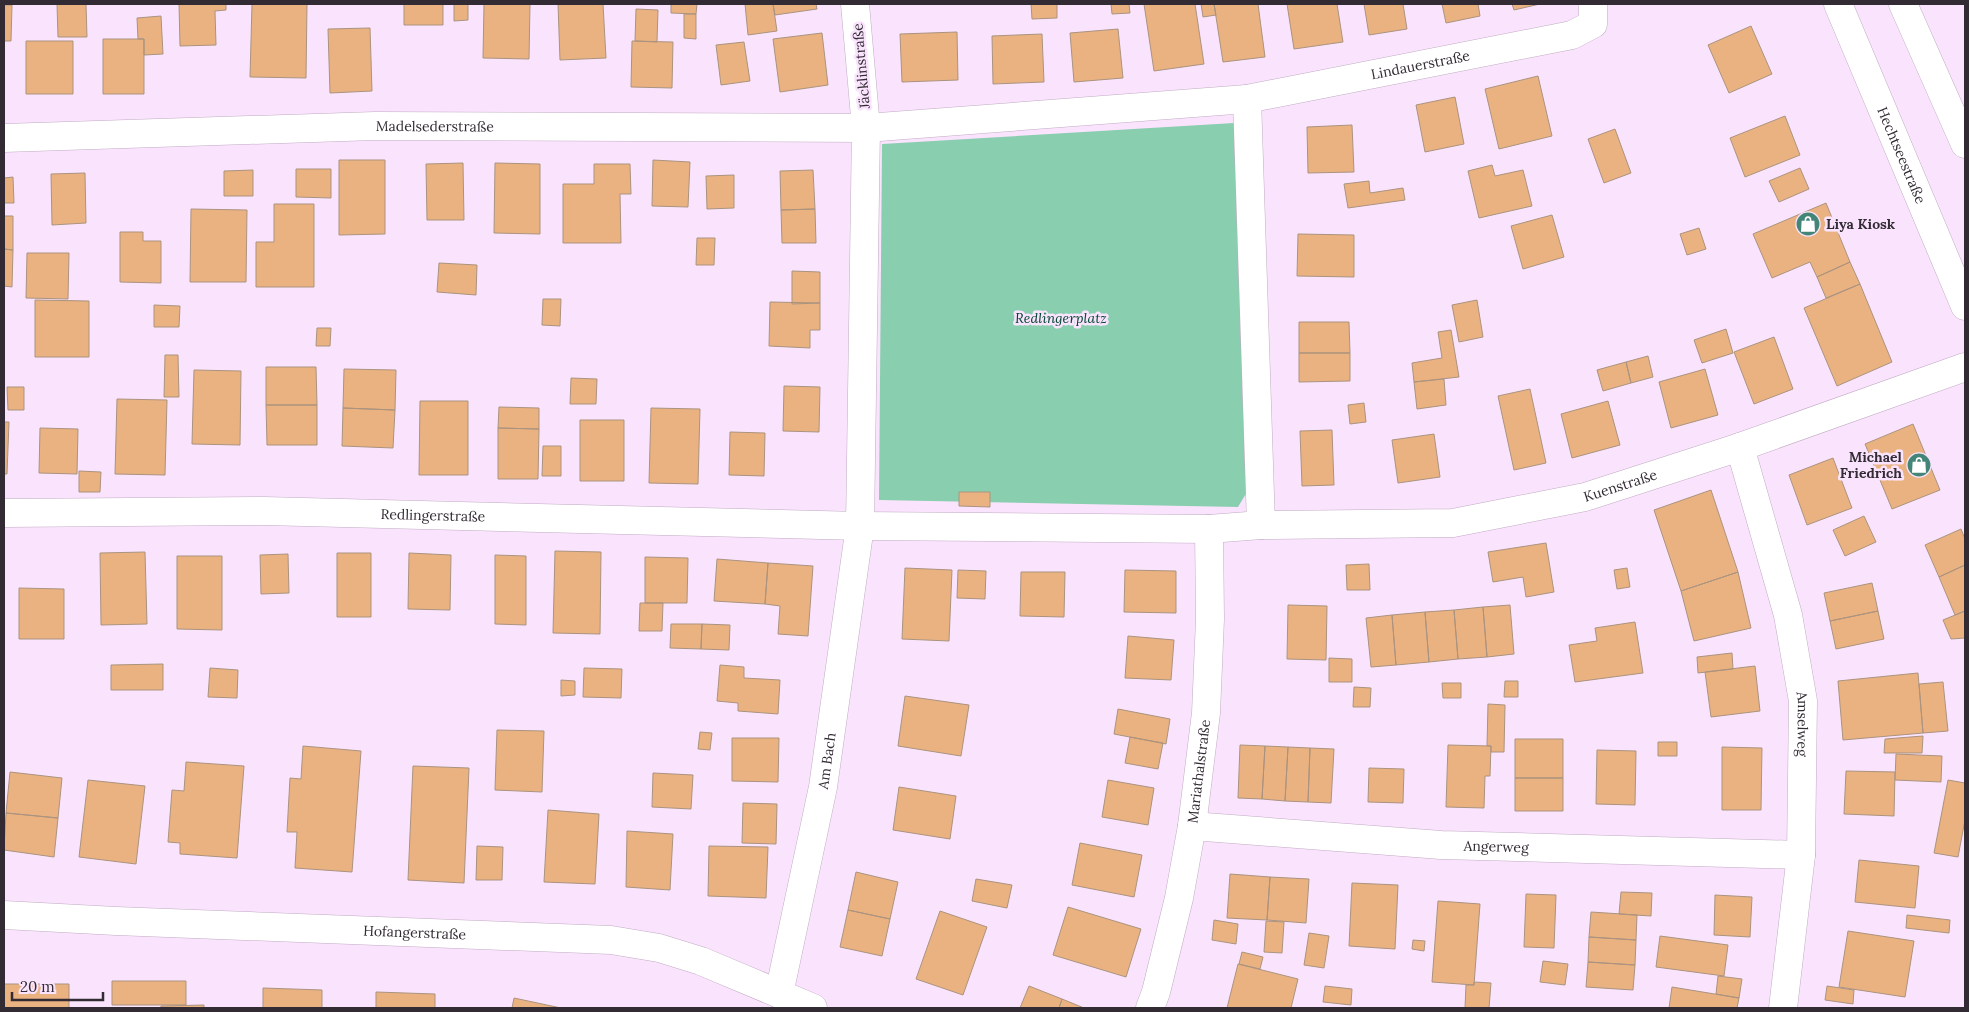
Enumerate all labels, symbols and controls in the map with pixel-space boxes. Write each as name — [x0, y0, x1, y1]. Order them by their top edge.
street label: Jäcklinstraße — [848, 22, 874, 110]
street label: Lindauerstraße — [1369, 46, 1472, 83]
street label: Hechtseestraße — [1873, 104, 1930, 207]
street label: Madelsederstraße — [376, 117, 494, 135]
shop icon: Liya Kiosk — [1795, 211, 1821, 237]
place label: Liya Kiosk — [1826, 215, 1896, 233]
park label: Redlingerplatz — [1015, 309, 1107, 327]
place label: Michael Friedrich — [1840, 448, 1903, 482]
shop icon: Michael Friedrich — [1906, 452, 1932, 478]
street label: Kuenstraße — [1581, 465, 1660, 506]
street label: Redlingerstraße — [381, 505, 486, 526]
street label: Amselweg — [1792, 689, 1812, 757]
street label: Mariathalstraße — [1183, 718, 1214, 824]
street label: Am Bach — [814, 732, 840, 791]
street label: Angerweg — [1462, 837, 1529, 856]
street label: Hofangerstraße — [363, 921, 467, 943]
scale bar — [12, 970, 104, 1002]
text: 20 m — [20, 977, 55, 996]

